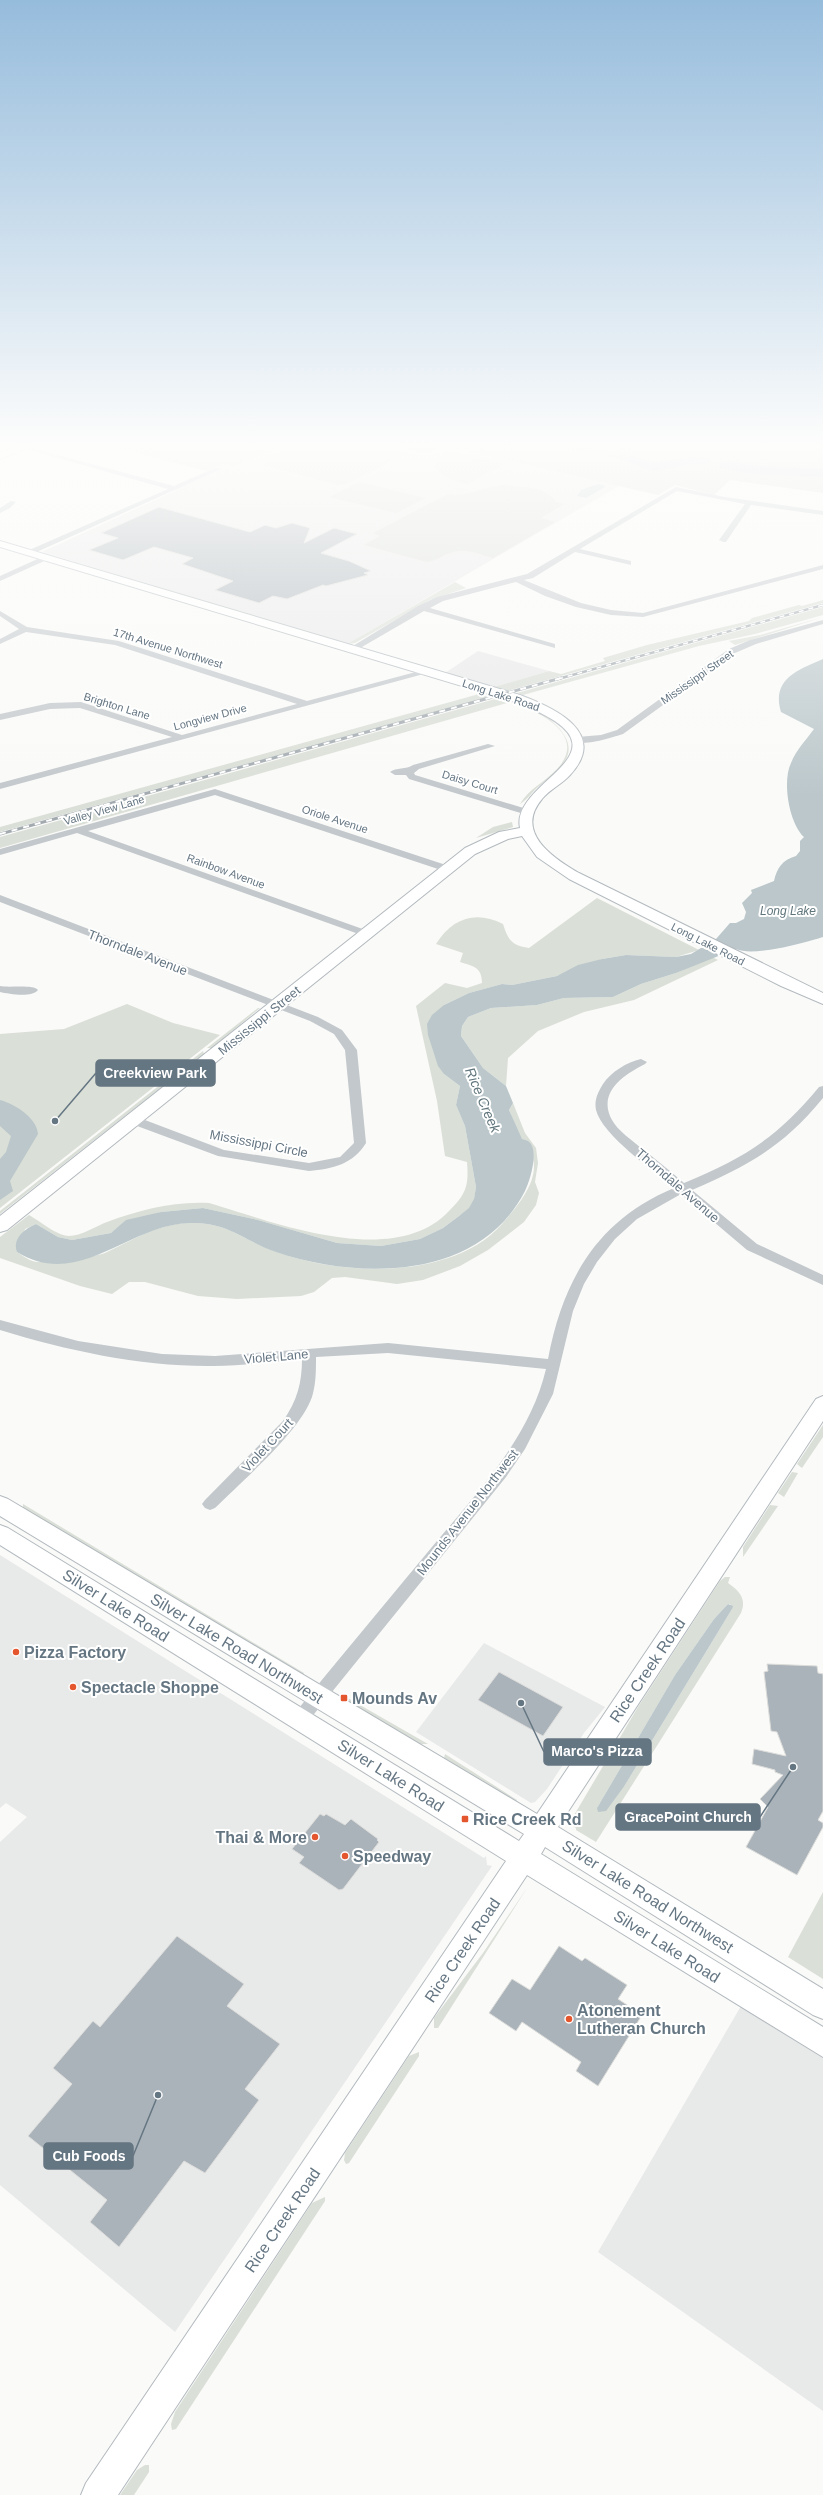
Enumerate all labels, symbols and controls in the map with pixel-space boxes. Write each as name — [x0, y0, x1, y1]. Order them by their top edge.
street label: 17th Avenue Northwest — [112, 626, 224, 670]
street label: Mississippi Street — [659, 648, 735, 706]
street label: Long Lake Road — [461, 677, 541, 713]
street label: Brighton Lane — [82, 690, 152, 722]
street label: Longview Drive — [172, 701, 248, 733]
street label: Daisy Court — [441, 768, 499, 796]
street label: Valley View Lane — [62, 793, 146, 827]
street label: Oriole Avenue — [300, 803, 370, 835]
street label: Rainbow Avenue — [185, 851, 267, 891]
water label: Long Lake — [760, 904, 816, 918]
street label: Long Lake Road — [669, 920, 747, 968]
street label: Thorndale Avenue — [86, 927, 190, 978]
street label: Mississippi Street — [215, 982, 304, 1058]
callout: Creekview Park — [96, 1060, 215, 1086]
text: Creekview Park — [103, 1065, 207, 1081]
water label: Rice Creek — [462, 1065, 504, 1136]
street label: Mississippi Circle — [209, 1127, 309, 1160]
street label: Thorndale Avenue — [633, 1145, 722, 1226]
street label: Violet Lane — [243, 1346, 309, 1367]
street label: Violet Court — [239, 1415, 296, 1475]
street label: Mounds Avenue Northwest — [414, 1446, 521, 1578]
street label: Silver Lake Road — [60, 1566, 172, 1645]
street label: Silver Lake Road Northwest — [147, 1590, 327, 1707]
street label: Rice Creek Road — [606, 1615, 689, 1726]
place label: Pizza Factory — [24, 1644, 126, 1661]
marker: Pizza Factory — [11, 1647, 21, 1657]
place label: Spectacle Shoppe — [81, 1679, 219, 1696]
marker: Spectacle Shoppe — [68, 1682, 78, 1692]
place label: Mounds Av — [352, 1690, 437, 1707]
marker: Mounds Av — [339, 1693, 349, 1703]
street label: Silver Lake Road — [335, 1736, 447, 1815]
callout: Marco's Pizza — [544, 1739, 651, 1765]
text: Marco's Pizza — [551, 1743, 643, 1759]
callout: GracePoint Church — [616, 1804, 760, 1830]
text: GracePoint Church — [624, 1809, 752, 1825]
place label: Rice Creek Rd — [473, 1811, 582, 1828]
marker: Rice Creek Rd — [460, 1814, 470, 1824]
place label: Thai & More — [215, 1829, 307, 1846]
marker: Thai & More — [310, 1832, 320, 1842]
street label: Silver Lake Road Northwest — [559, 1835, 737, 1957]
place label: Speedway — [353, 1848, 431, 1865]
marker: Speedway — [340, 1851, 350, 1861]
street label: Rice Creek Road — [421, 1895, 504, 2006]
street label: Silver Lake Road — [610, 1906, 724, 1986]
place label: Atonement Lutheran Church — [577, 2002, 706, 2037]
marker: Atonement Lutheran Church — [564, 2014, 574, 2024]
callout: Cub Foods — [44, 2143, 133, 2169]
text: Cub Foods — [52, 2148, 126, 2164]
street label: Rice Creek Road — [241, 2165, 324, 2276]

